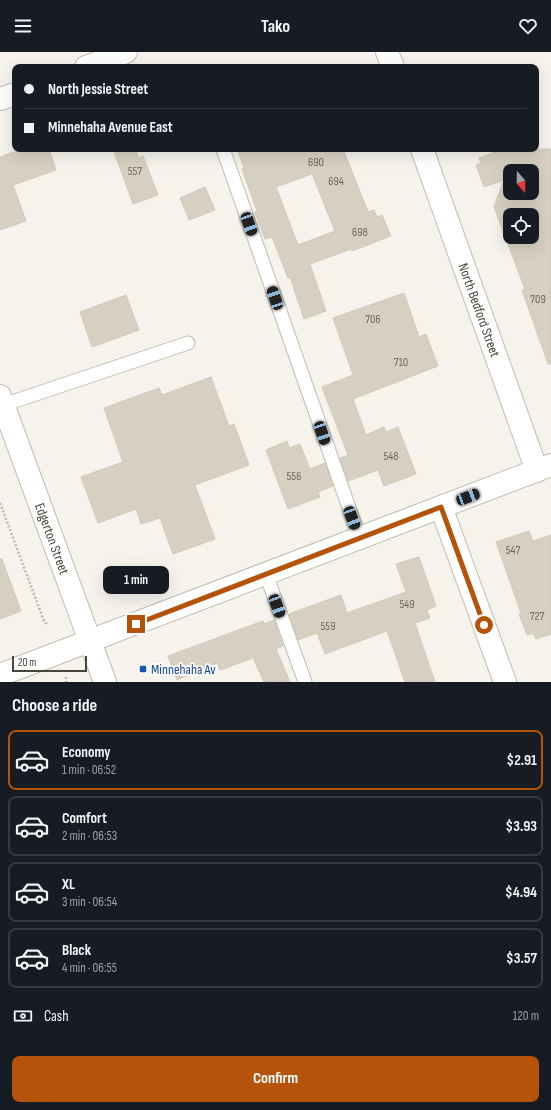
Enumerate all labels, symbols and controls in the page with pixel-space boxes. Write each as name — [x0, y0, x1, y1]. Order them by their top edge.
icon: menu — [12, 15, 34, 37]
icon: heart — [517, 15, 539, 37]
text: Tako — [261, 16, 290, 37]
text: North Jessie Street — [48, 80, 148, 99]
text: Minnehaha Avenue East — [48, 118, 173, 137]
house number: 690 — [308, 155, 324, 170]
house number: 557 — [128, 164, 142, 179]
north arrow — [503, 164, 539, 200]
map controls — [503, 164, 539, 244]
house number: 694 — [328, 174, 344, 189]
button: locate — [503, 208, 539, 244]
car — [239, 211, 259, 237]
house number: 698 — [352, 225, 368, 240]
street label: North Bedford Street — [455, 261, 504, 359]
car — [265, 285, 285, 311]
house number: 709 — [530, 292, 546, 307]
house number: 706 — [365, 312, 381, 327]
house number: 710 — [394, 355, 408, 370]
car — [312, 420, 332, 446]
house number: 548 — [383, 449, 399, 464]
house number: 556 — [287, 469, 301, 484]
car — [455, 487, 481, 507]
street label: Edgerton Street — [32, 501, 73, 577]
car — [342, 505, 362, 531]
house number: 547 — [506, 543, 520, 558]
callout: 1 min — [103, 566, 169, 594]
text: 1 min — [124, 572, 148, 588]
car — [267, 593, 287, 619]
house number: 549 — [399, 597, 415, 612]
house number: 727 — [530, 609, 544, 624]
route end — [127, 615, 145, 633]
route start — [475, 616, 493, 634]
house number: 559 — [321, 619, 335, 634]
scale bar — [12, 654, 87, 673]
text: 20 m — [18, 656, 36, 669]
place label: Minnehaha Av — [151, 661, 216, 678]
marker: Minnehaha Av — [138, 664, 148, 674]
text: Choose a ride — [12, 695, 97, 716]
icon: car — [14, 742, 50, 778]
text: Economy — [62, 743, 111, 762]
text: $2.91 — [507, 751, 537, 770]
text: 1 min · 06:52 — [62, 762, 116, 778]
icon: car — [14, 808, 50, 844]
text: Comfort — [62, 809, 107, 828]
text: $3.93 — [506, 817, 537, 836]
text: 2 min · 06:53 — [62, 828, 117, 844]
icon: car — [14, 874, 50, 910]
text: XL — [62, 875, 75, 894]
text: $4.94 — [505, 883, 537, 902]
text: 3 min · 06:54 — [62, 894, 117, 910]
icon: car — [14, 940, 50, 976]
text: Black — [62, 941, 91, 960]
text: $3.57 — [506, 949, 537, 968]
text: 4 min · 06:55 — [62, 960, 117, 976]
icon: cash — [12, 1005, 34, 1027]
text: Cash — [44, 1007, 69, 1026]
text: 120 m — [513, 1008, 539, 1024]
button: Confirm — [12, 1056, 539, 1102]

